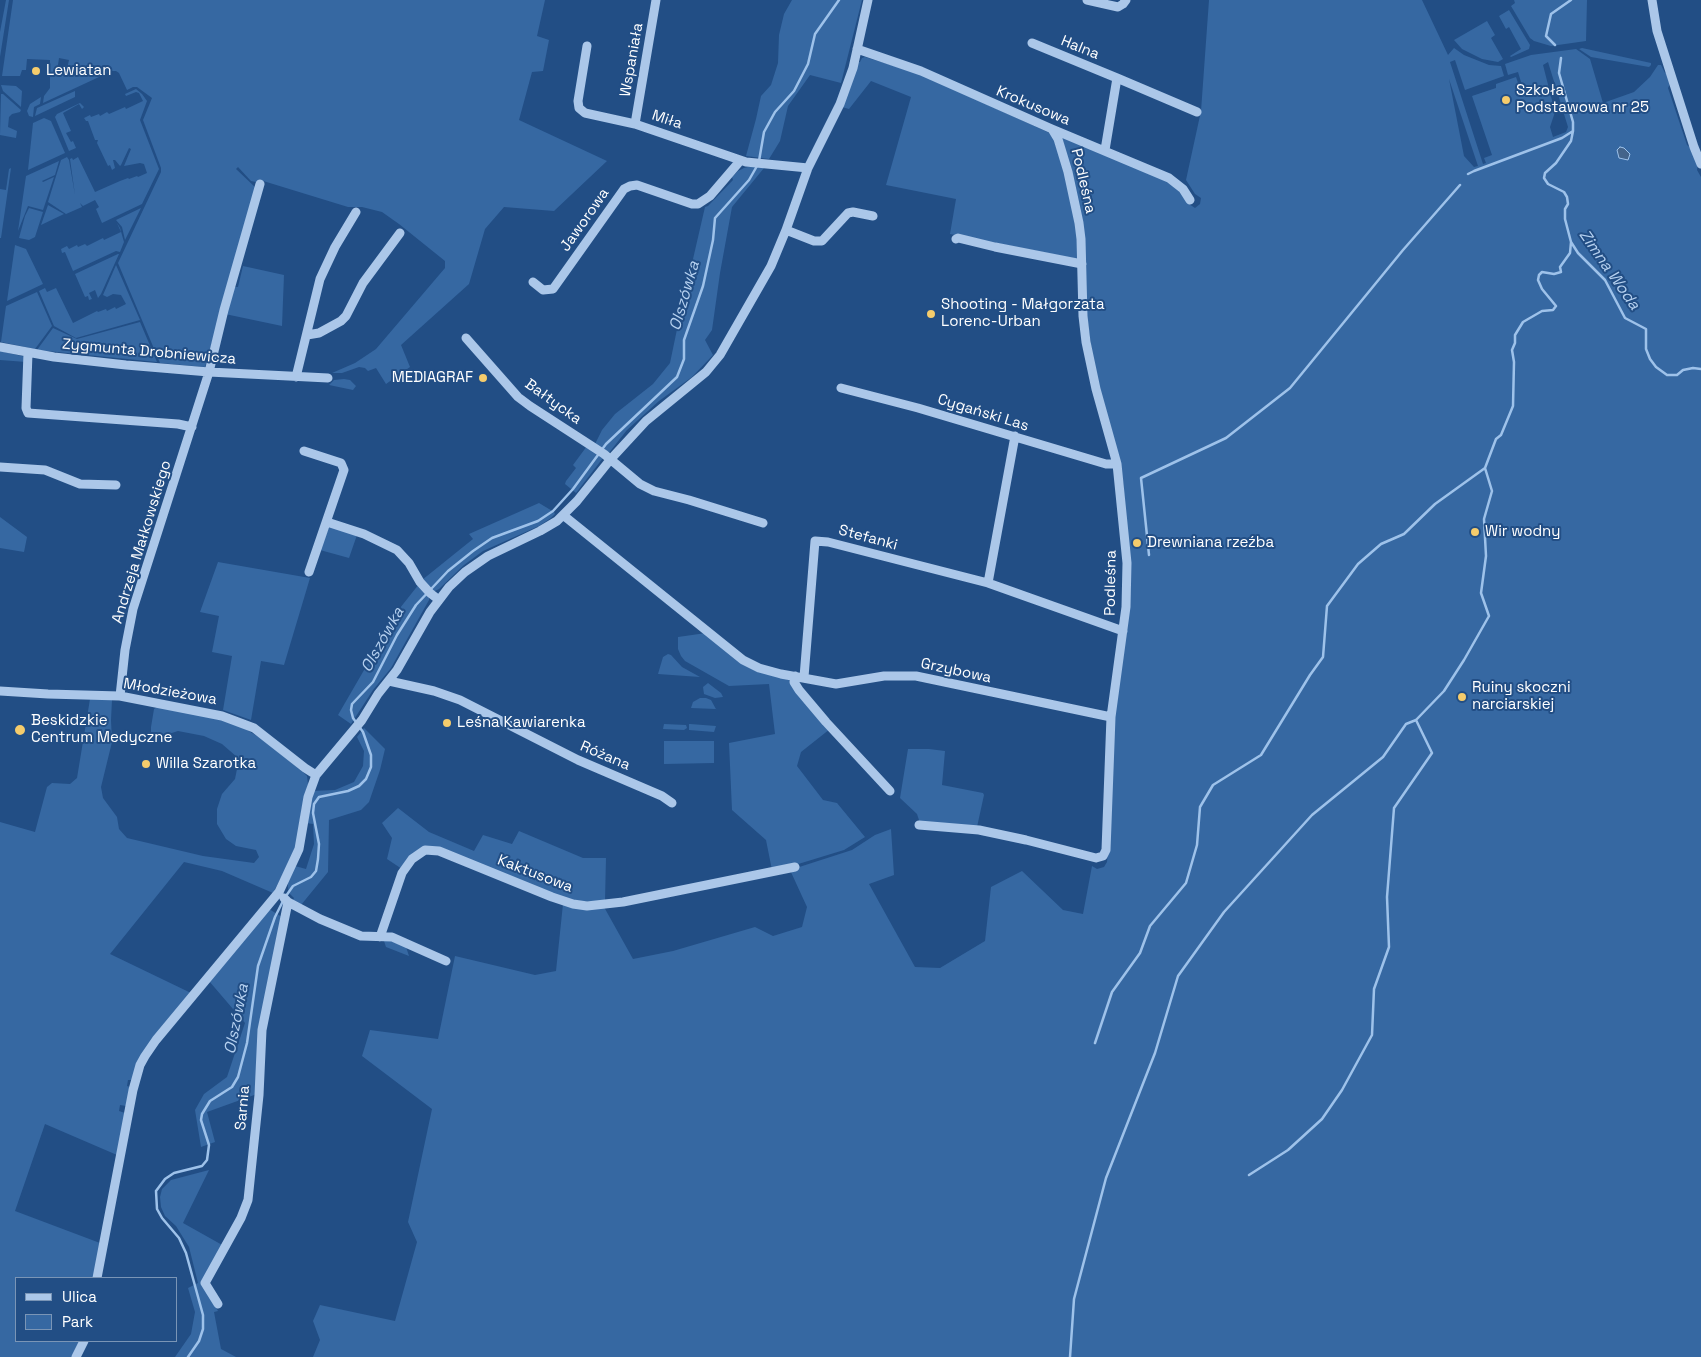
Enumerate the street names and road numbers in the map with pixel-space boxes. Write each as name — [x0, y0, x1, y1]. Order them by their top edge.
street label: Wspaniała — [617, 22, 647, 98]
street label: Halna — [1058, 32, 1102, 64]
street label: Krokusowa — [993, 82, 1073, 130]
street label: Miła — [650, 107, 684, 133]
street label: Podleśna — [1067, 147, 1099, 215]
street label: Jaworowa — [557, 185, 613, 255]
street label: Zygmunta Drobniewicza — [61, 335, 237, 369]
street label: Bałtycka — [521, 375, 585, 429]
street label: Cygański Las — [935, 391, 1031, 435]
street label: Andrzeja Małkowskiego — [109, 458, 175, 626]
street label: Stefanki — [836, 521, 900, 555]
street label: Podleśna — [1101, 550, 1121, 616]
street label: Grzybowa — [919, 655, 993, 687]
street label: Młodzieżowa — [122, 675, 218, 709]
street label: Różana — [577, 737, 633, 775]
street label: Kaktusowa — [495, 851, 575, 897]
street label: Sarnia — [232, 1085, 254, 1131]

